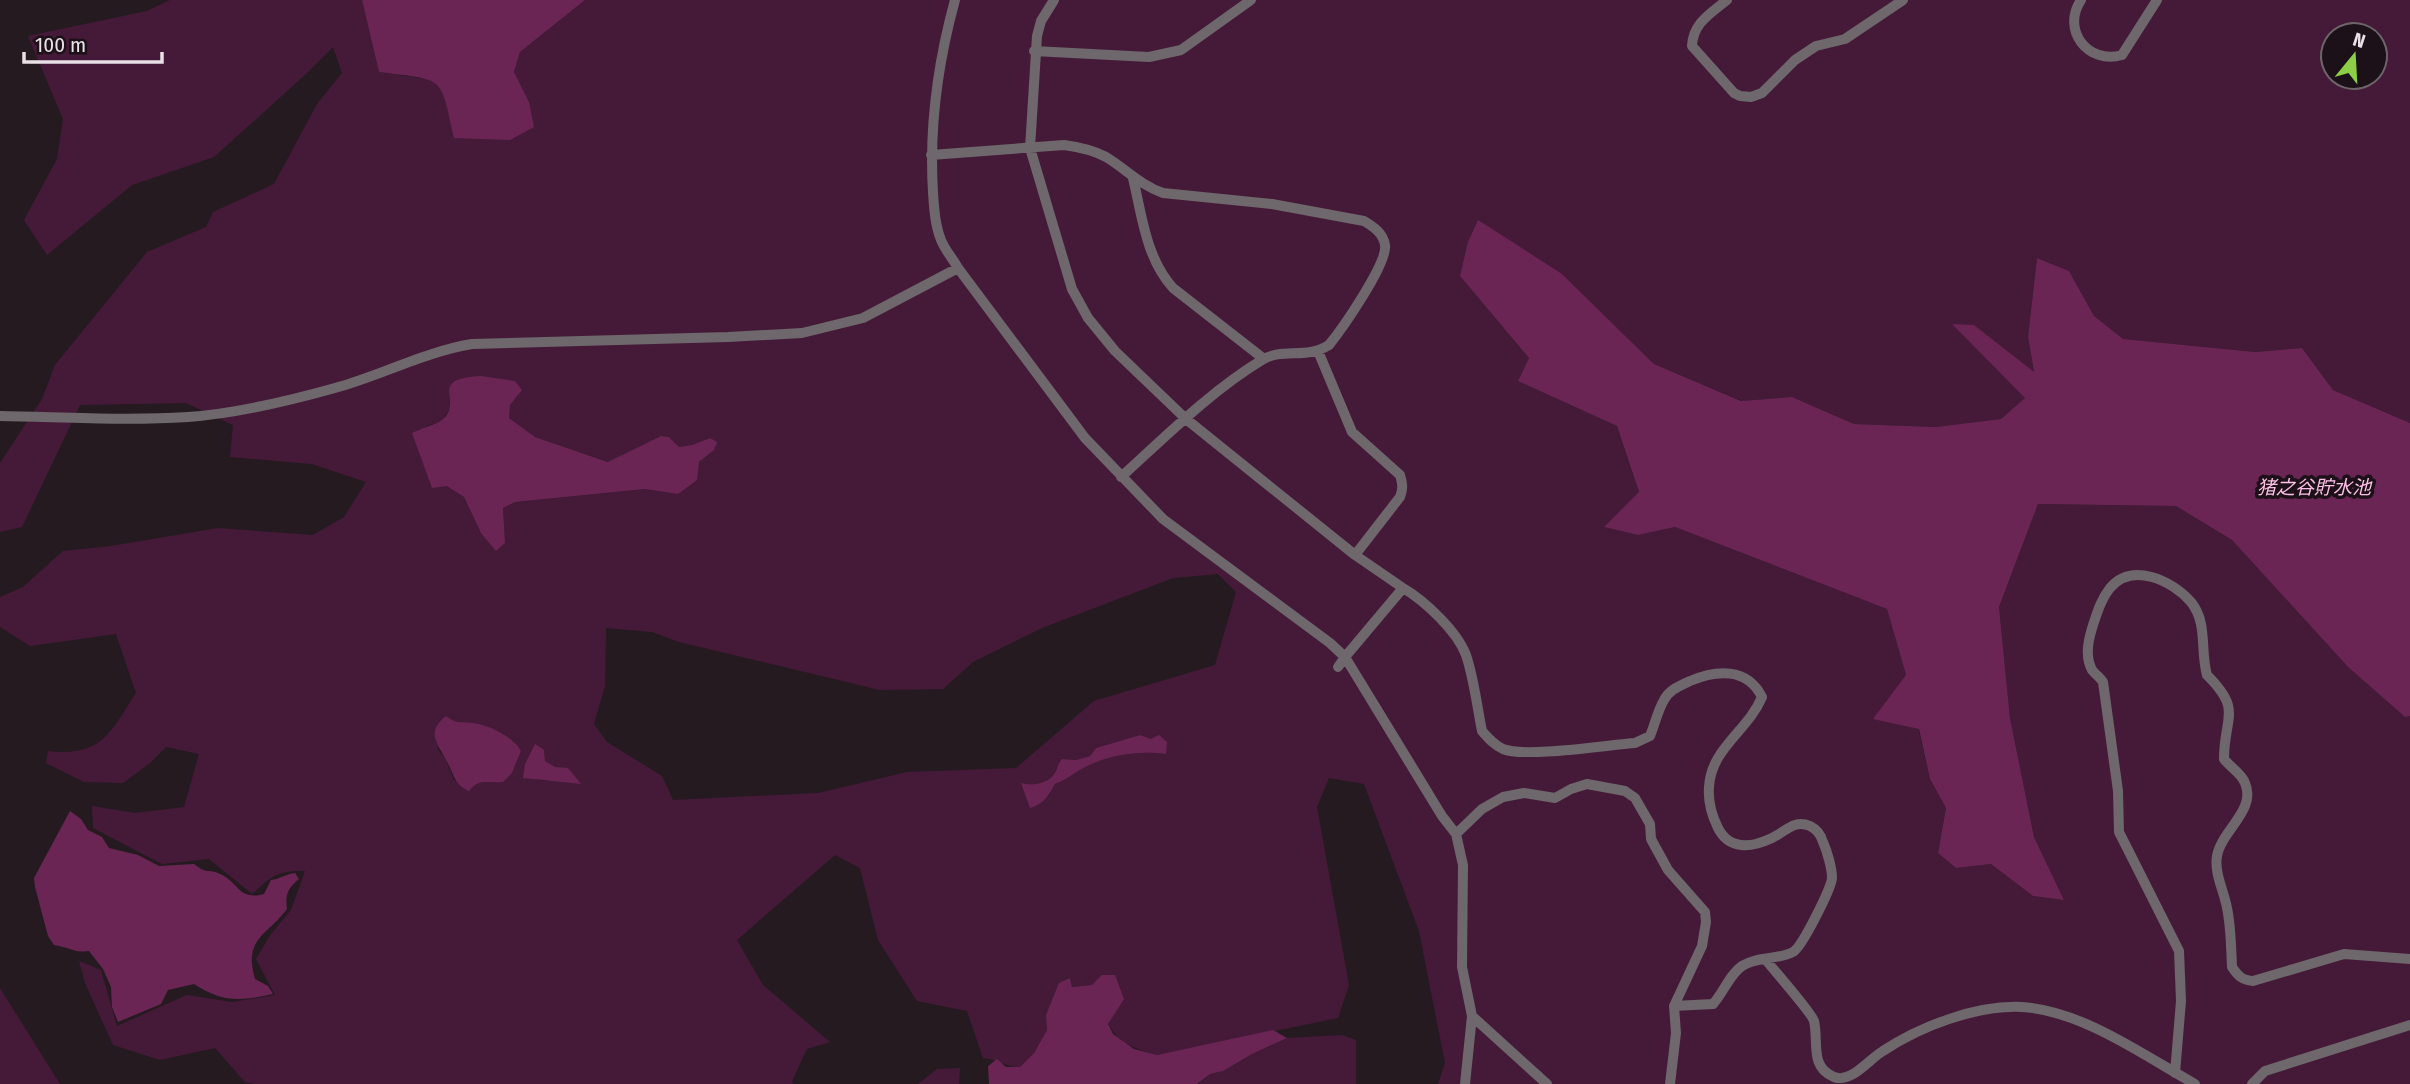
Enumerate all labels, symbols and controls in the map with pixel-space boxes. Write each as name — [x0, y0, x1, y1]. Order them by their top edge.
scale bar — [24, 21, 163, 65]
north arrow — [2319, 21, 2389, 91]
text: N — [2350, 28, 2368, 53]
text: 100 m — [35, 32, 86, 58]
water label: 猪之谷貯水池 — [2257, 476, 2373, 499]

